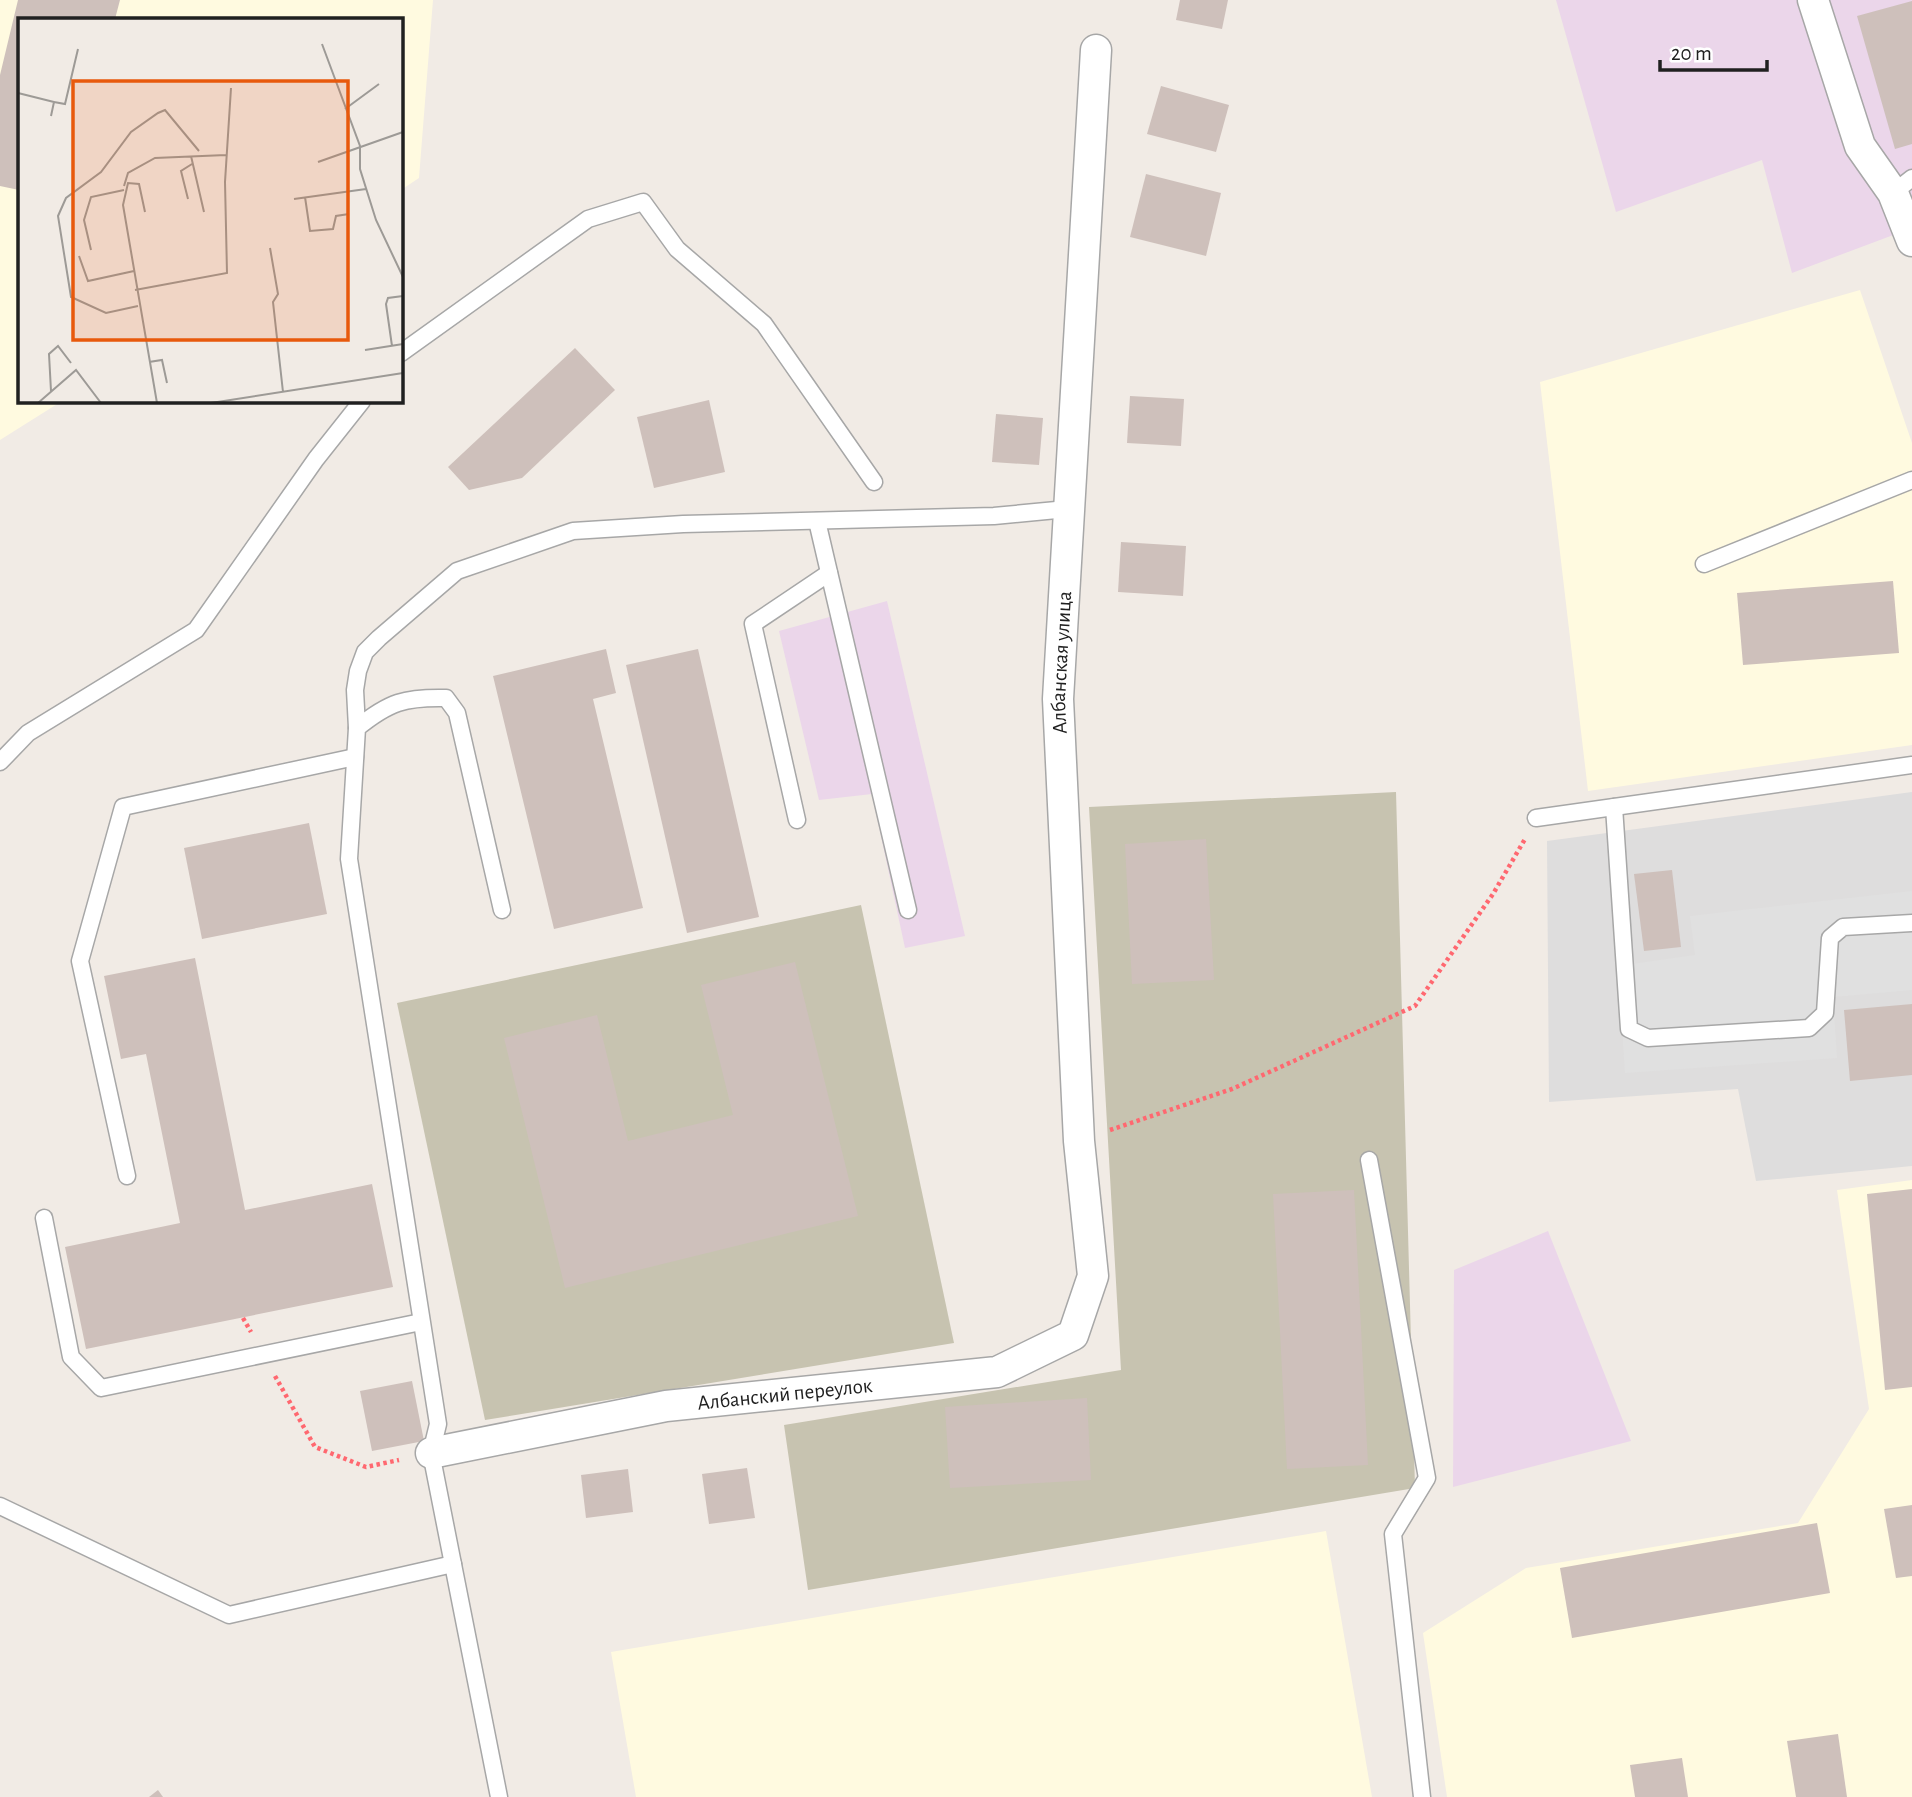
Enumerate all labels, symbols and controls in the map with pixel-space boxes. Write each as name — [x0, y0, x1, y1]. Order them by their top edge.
inset map — [18, 18, 402, 402]
scale bar — [1660, 28, 1767, 72]
text: 20 m — [1671, 43, 1712, 64]
street label: Албанская улица — [1047, 590, 1075, 735]
street label: Албанский переулок — [696, 1374, 873, 1413]

